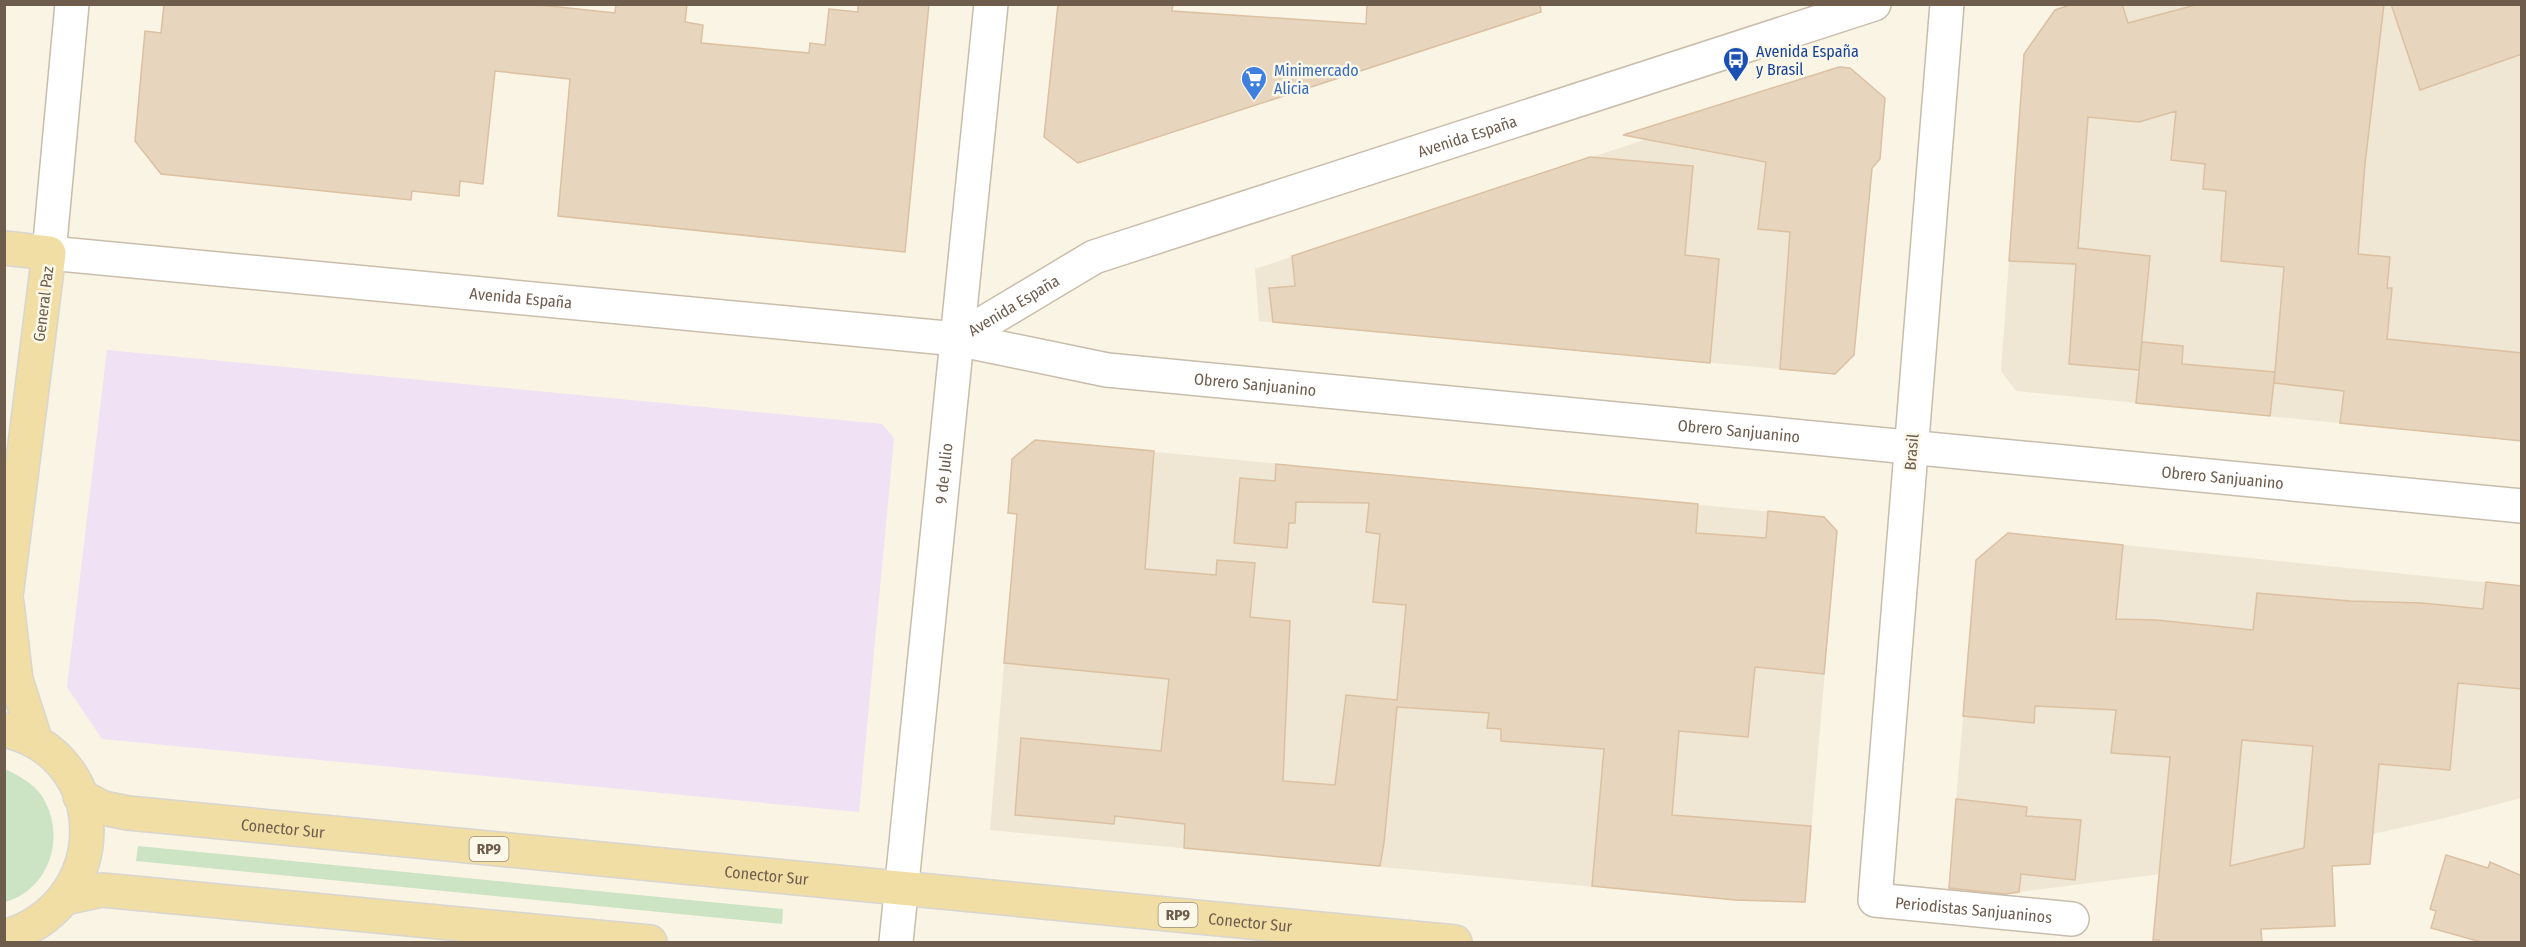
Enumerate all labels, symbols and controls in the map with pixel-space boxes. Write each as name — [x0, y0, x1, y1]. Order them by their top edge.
place label: Avenida España y Brasil — [1756, 42, 1859, 79]
bus stop icon: Avenida España y Brasil — [1721, 45, 1751, 83]
place label: Minimercado Alicia — [1274, 61, 1359, 98]
supermarket icon: Minimercado Alicia — [1239, 64, 1269, 102]
street label: Avenida España — [1415, 111, 1519, 161]
street label: General Paz — [29, 265, 58, 343]
street label: Avenida España — [965, 271, 1063, 340]
street label: Avenida España — [469, 284, 573, 313]
street label: Obrero Sanjuanino — [1193, 369, 1317, 400]
street label: Obrero Sanjuanino — [1677, 416, 1801, 447]
street label: Brasil — [1900, 433, 1923, 471]
street label: 9 de Julio — [931, 442, 956, 505]
street label: Obrero Sanjuanino — [2161, 462, 2285, 493]
street label: Conector Sur — [240, 815, 326, 842]
road number: RP9 — [470, 837, 508, 861]
street label: Conector Sur — [724, 862, 810, 889]
street label: Periodistas Sanjuaninos — [1894, 893, 2053, 927]
road number: RP9 — [1158, 903, 1198, 927]
street label: Conector Sur — [1207, 909, 1293, 936]

